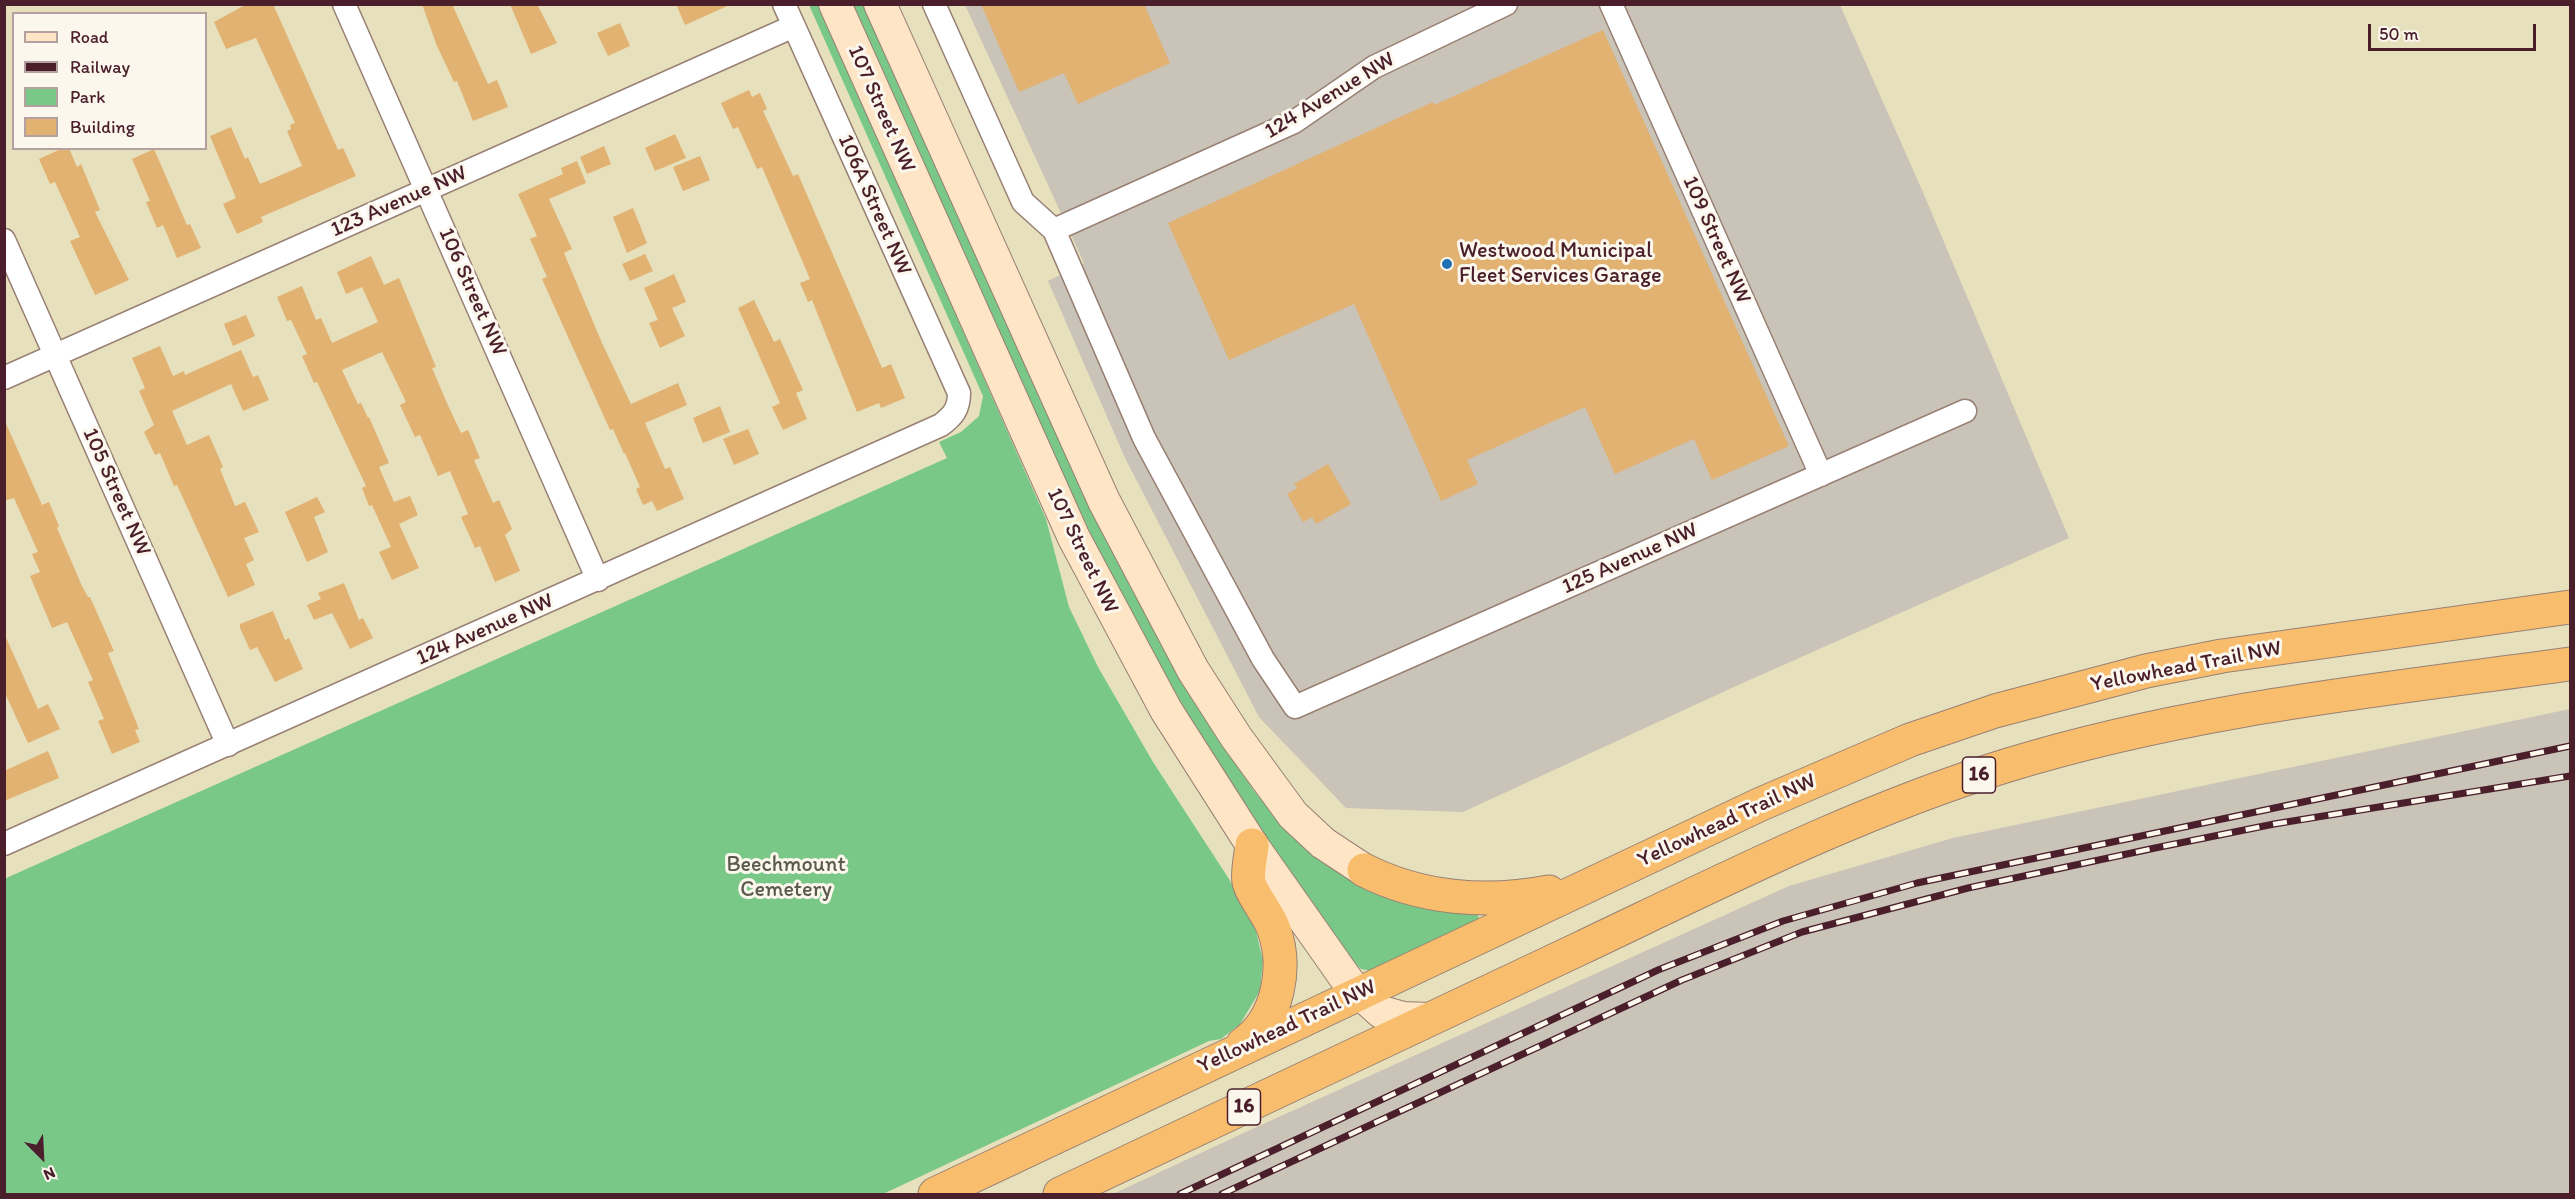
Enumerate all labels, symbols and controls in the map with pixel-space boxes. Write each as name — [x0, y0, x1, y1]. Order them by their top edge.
legend — [12, 12, 207, 150]
scale bar — [2371, 12, 2539, 50]
text: 50 m — [2379, 23, 2419, 45]
text: Road — [70, 26, 109, 48]
street label: 107 Street NW — [841, 41, 921, 177]
street label: 124 Avenue NW — [1260, 47, 1400, 145]
text: Railway — [70, 56, 130, 78]
text: Park — [70, 86, 105, 108]
text: Building — [70, 116, 135, 138]
street label: 106A Street NW — [831, 131, 917, 279]
street label: 123 Avenue NW — [327, 160, 471, 244]
street label: 109 Street NW — [1676, 172, 1756, 308]
street label: 106 Street NW — [432, 224, 512, 360]
place label: Westwood Municipal Fleet Services Garage — [1459, 238, 1662, 290]
marker: Westwood Municipal Fleet Services Garage — [1440, 257, 1454, 271]
street label: 105 Street NW — [76, 424, 156, 560]
street label: 107 Street NW — [1040, 484, 1124, 618]
street label: 125 Avenue NW — [1558, 517, 1702, 601]
street label: 124 Avenue NW — [412, 588, 558, 672]
street label: Yellowhead Trail NW — [2088, 636, 2284, 698]
road number: 16 — [1962, 757, 1996, 793]
street label: Yellowhead Trail NW — [1634, 768, 1820, 874]
park label: Beechmount Cemetery — [726, 852, 846, 903]
street label: Yellowhead Trail NW — [1194, 974, 1380, 1080]
road number: 16 — [1228, 1089, 1260, 1125]
north arrow — [12, 1127, 72, 1187]
text: N — [41, 1163, 58, 1185]

